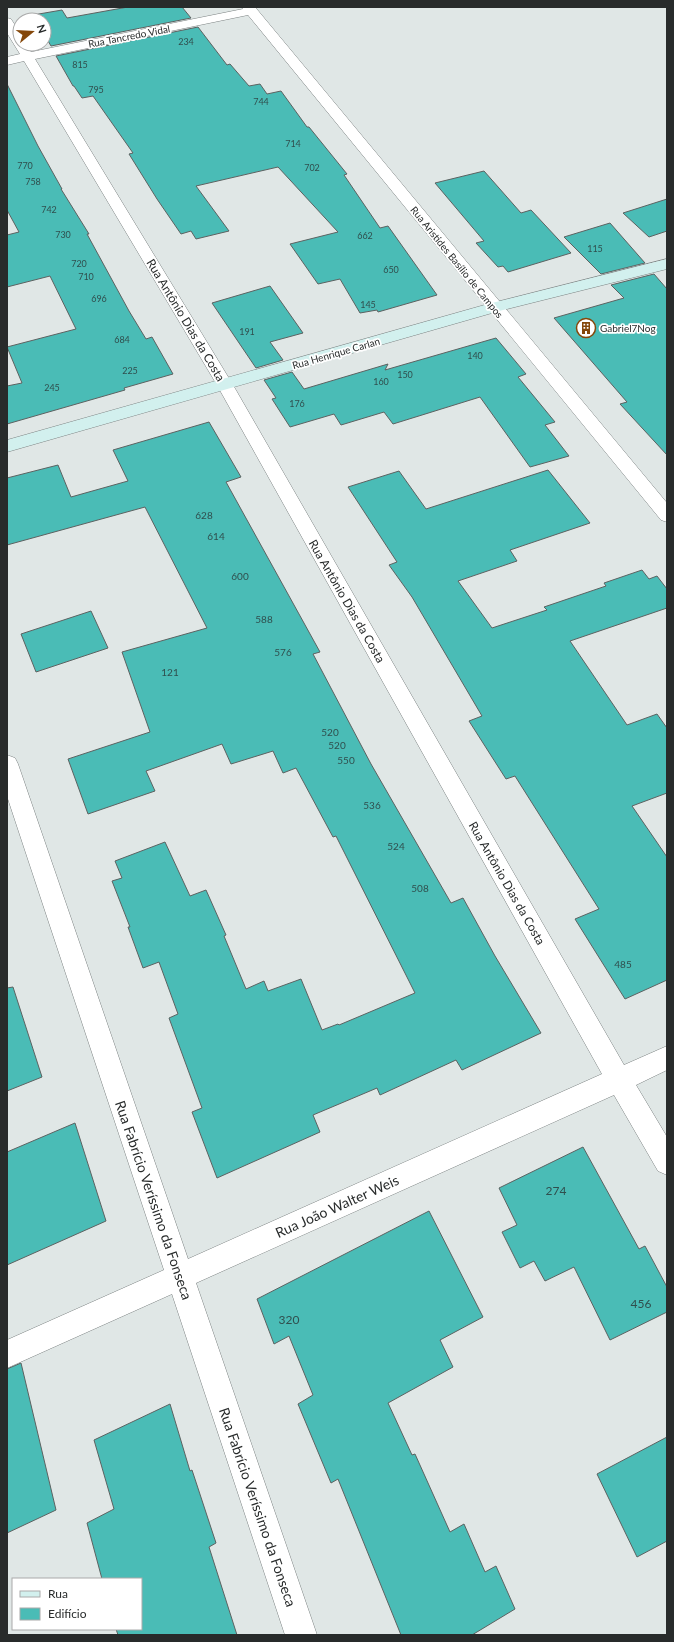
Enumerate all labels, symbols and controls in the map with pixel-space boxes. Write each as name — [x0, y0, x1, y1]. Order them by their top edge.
north arrow — [12, 12, 52, 52]
street label: Rua Tancredo Vidal — [87, 22, 171, 50]
text: N — [34, 23, 49, 35]
house number: 234 — [178, 36, 194, 47]
house number: 815 — [72, 59, 88, 70]
house number: 795 — [88, 84, 104, 95]
house number: 744 — [253, 96, 269, 107]
house number: 714 — [285, 138, 301, 149]
house number: 770 — [17, 160, 33, 171]
house number: 702 — [304, 162, 320, 173]
house number: 758 — [25, 176, 41, 187]
house number: 742 — [41, 204, 57, 215]
street label: Rua Aristides Basílio de Campos — [408, 204, 506, 320]
house number: 730 — [55, 229, 71, 240]
house number: 662 — [357, 230, 373, 241]
house number: 115 — [587, 243, 603, 254]
street label: Rua Antônio Dias da Costa — [144, 256, 228, 384]
house number: 720 — [71, 258, 87, 269]
house number: 650 — [383, 264, 399, 275]
house number: 710 — [78, 271, 94, 282]
house number: 696 — [91, 293, 107, 304]
house number: 145 — [360, 299, 376, 310]
building icon: Gabriel7Nog — [575, 317, 597, 339]
place label: Gabriel7Nog — [600, 322, 656, 334]
house number: 191 — [239, 326, 255, 337]
house number: 684 — [114, 334, 130, 345]
street label: Rua Henrique Carlan — [291, 335, 381, 371]
house number: 140 — [467, 350, 483, 361]
house number: 225 — [122, 365, 138, 376]
house number: 150 — [397, 369, 413, 380]
house number: 160 — [373, 376, 389, 387]
house number: 245 — [44, 382, 60, 393]
house number: 176 — [289, 398, 305, 409]
house number: 628 — [195, 509, 213, 521]
house number: 614 — [207, 530, 225, 542]
street label: Rua Antônio Dias da Costa — [306, 537, 388, 665]
house number: 600 — [231, 570, 249, 582]
house number: 588 — [255, 613, 273, 625]
house number: 576 — [274, 646, 292, 658]
house number: 121 — [161, 666, 179, 678]
house number: 520 — [321, 726, 339, 738]
house number: 520 — [328, 739, 346, 751]
house number: 550 — [337, 754, 355, 766]
house number: 536 — [363, 799, 381, 811]
street label: Rua Antônio Dias da Costa — [466, 819, 548, 947]
house number: 524 — [387, 840, 405, 852]
house number: 508 — [411, 882, 429, 894]
house number: 485 — [614, 958, 632, 970]
street label: Rua Fabrício Veríssimo da Fonseca — [112, 1098, 196, 1302]
street label: Rua João Walter Weis — [273, 1171, 401, 1241]
house number: 274 — [546, 1183, 566, 1198]
house number: 456 — [631, 1296, 651, 1311]
house number: 320 — [279, 1312, 299, 1327]
street label: Rua Fabrício Veríssimo da Fonseca — [216, 1405, 300, 1609]
legend — [12, 1578, 142, 1630]
text: Rua — [48, 1586, 68, 1601]
text: Edifício — [48, 1606, 87, 1621]

